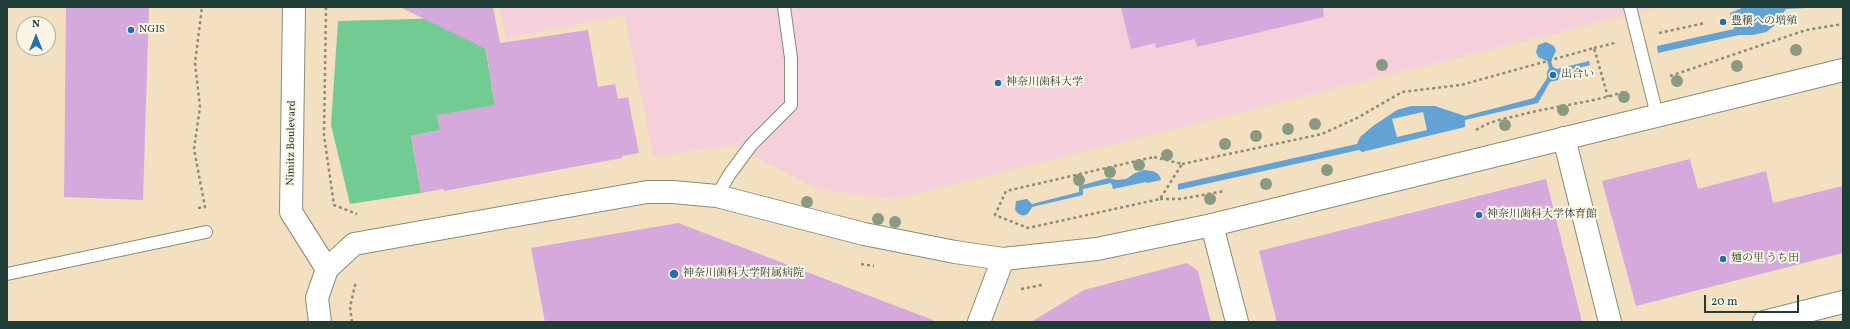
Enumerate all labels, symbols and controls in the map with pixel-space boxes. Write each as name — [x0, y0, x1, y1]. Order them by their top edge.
place label: 豊穣への増殖 — [1731, 15, 1797, 29]
north arrow — [16, 16, 56, 56]
text: N — [32, 17, 40, 32]
marker: 豊穣への増殖 — [1718, 17, 1728, 27]
place label: NGIS — [139, 23, 165, 37]
marker: NGIS — [126, 25, 136, 35]
place label: 出合い — [1561, 68, 1594, 82]
marker: 出合い — [1548, 70, 1558, 80]
place label: 神奈川歯科大学 — [1006, 76, 1083, 90]
marker: 神奈川歯科大学 — [993, 78, 1003, 88]
street label: Nimitz Boulevard — [285, 100, 299, 186]
place label: 神奈川歯科大学体育館 — [1487, 208, 1597, 222]
marker: 神奈川歯科大学体育館 — [1474, 210, 1484, 220]
place label: 麺の里 うち田 — [1731, 252, 1799, 266]
marker: 麺の里 うち田 — [1718, 254, 1728, 264]
place label: 神奈川歯科大学附属病院 — [683, 267, 804, 281]
marker: 神奈川歯科大学附属病院 — [668, 268, 680, 280]
scale bar — [1706, 287, 1801, 313]
text: 20 m — [1711, 294, 1738, 310]

